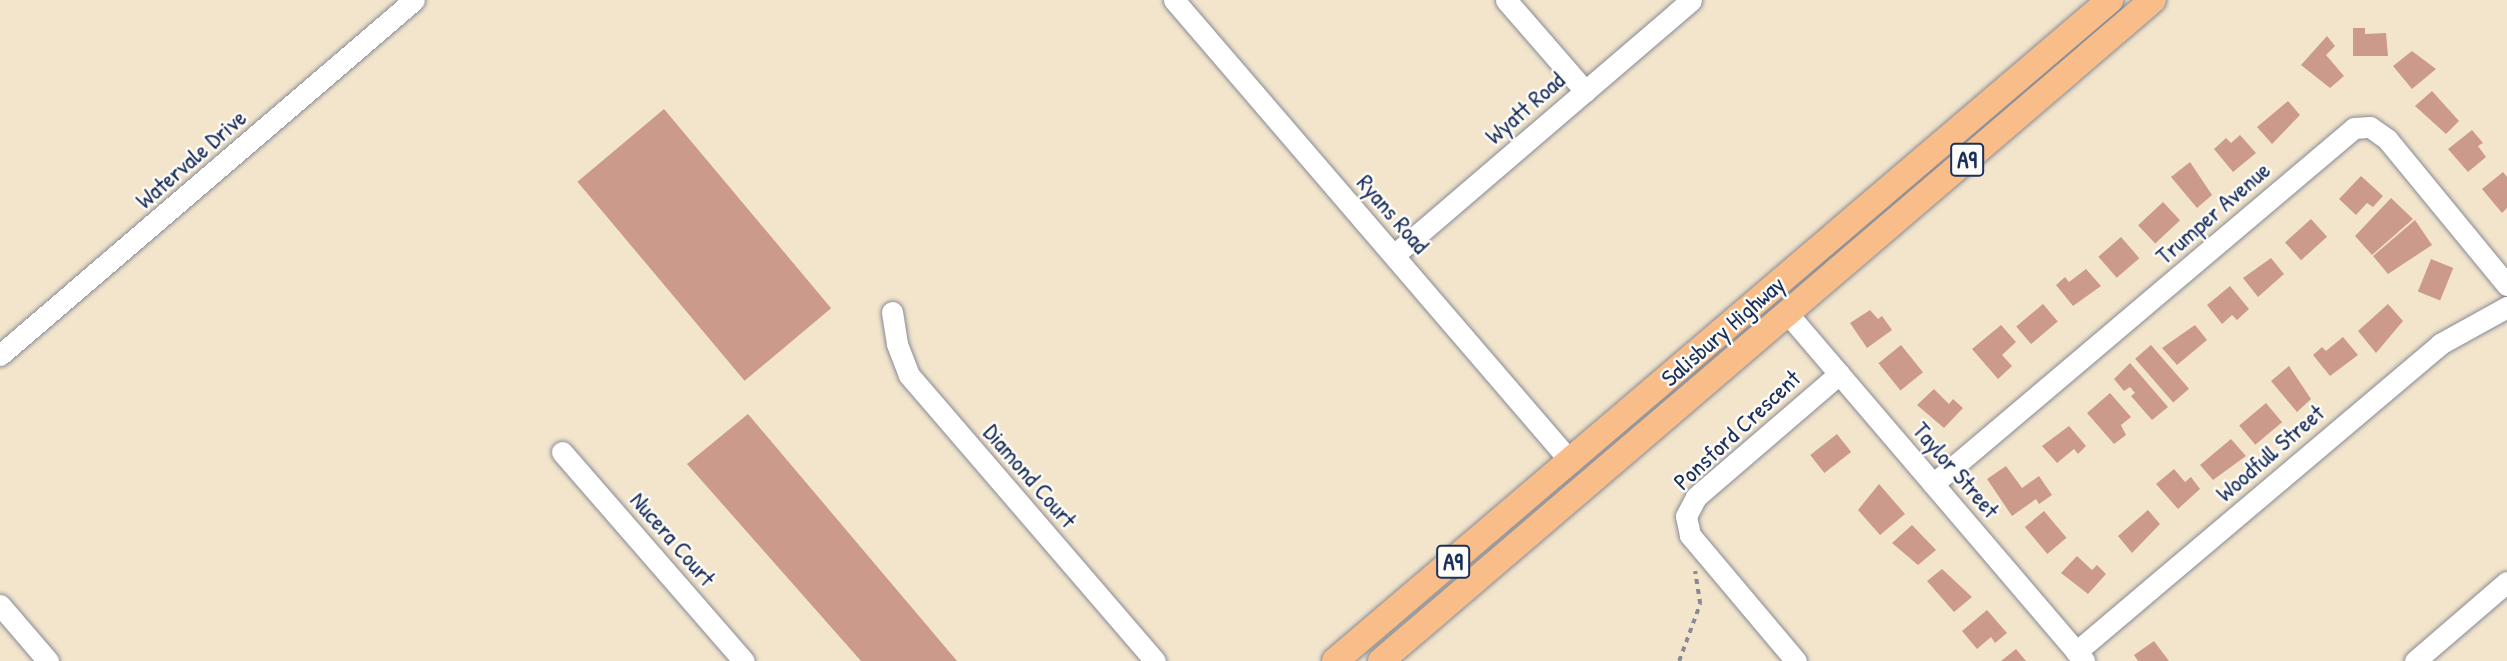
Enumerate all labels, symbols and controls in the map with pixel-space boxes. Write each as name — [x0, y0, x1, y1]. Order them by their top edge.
street label: Wyatt Road — [1479, 66, 1571, 150]
street label: Watervale Drive — [130, 103, 252, 215]
road number: A9 — [1950, 140, 1984, 180]
street label: Trumper Avenue — [2150, 156, 2276, 270]
street label: Ryans Road — [1351, 169, 1435, 259]
street label: Salisbury Highway — [1655, 270, 1791, 392]
street label: Ponsford Crescent — [1668, 364, 1806, 496]
street label: Woodfull Street — [2210, 398, 2330, 508]
street label: Taylor Street — [1907, 416, 2005, 524]
street label: Diamond Court — [977, 418, 1083, 534]
street label: Nucera Court — [624, 486, 722, 592]
road number: A9 — [1436, 542, 1470, 582]

